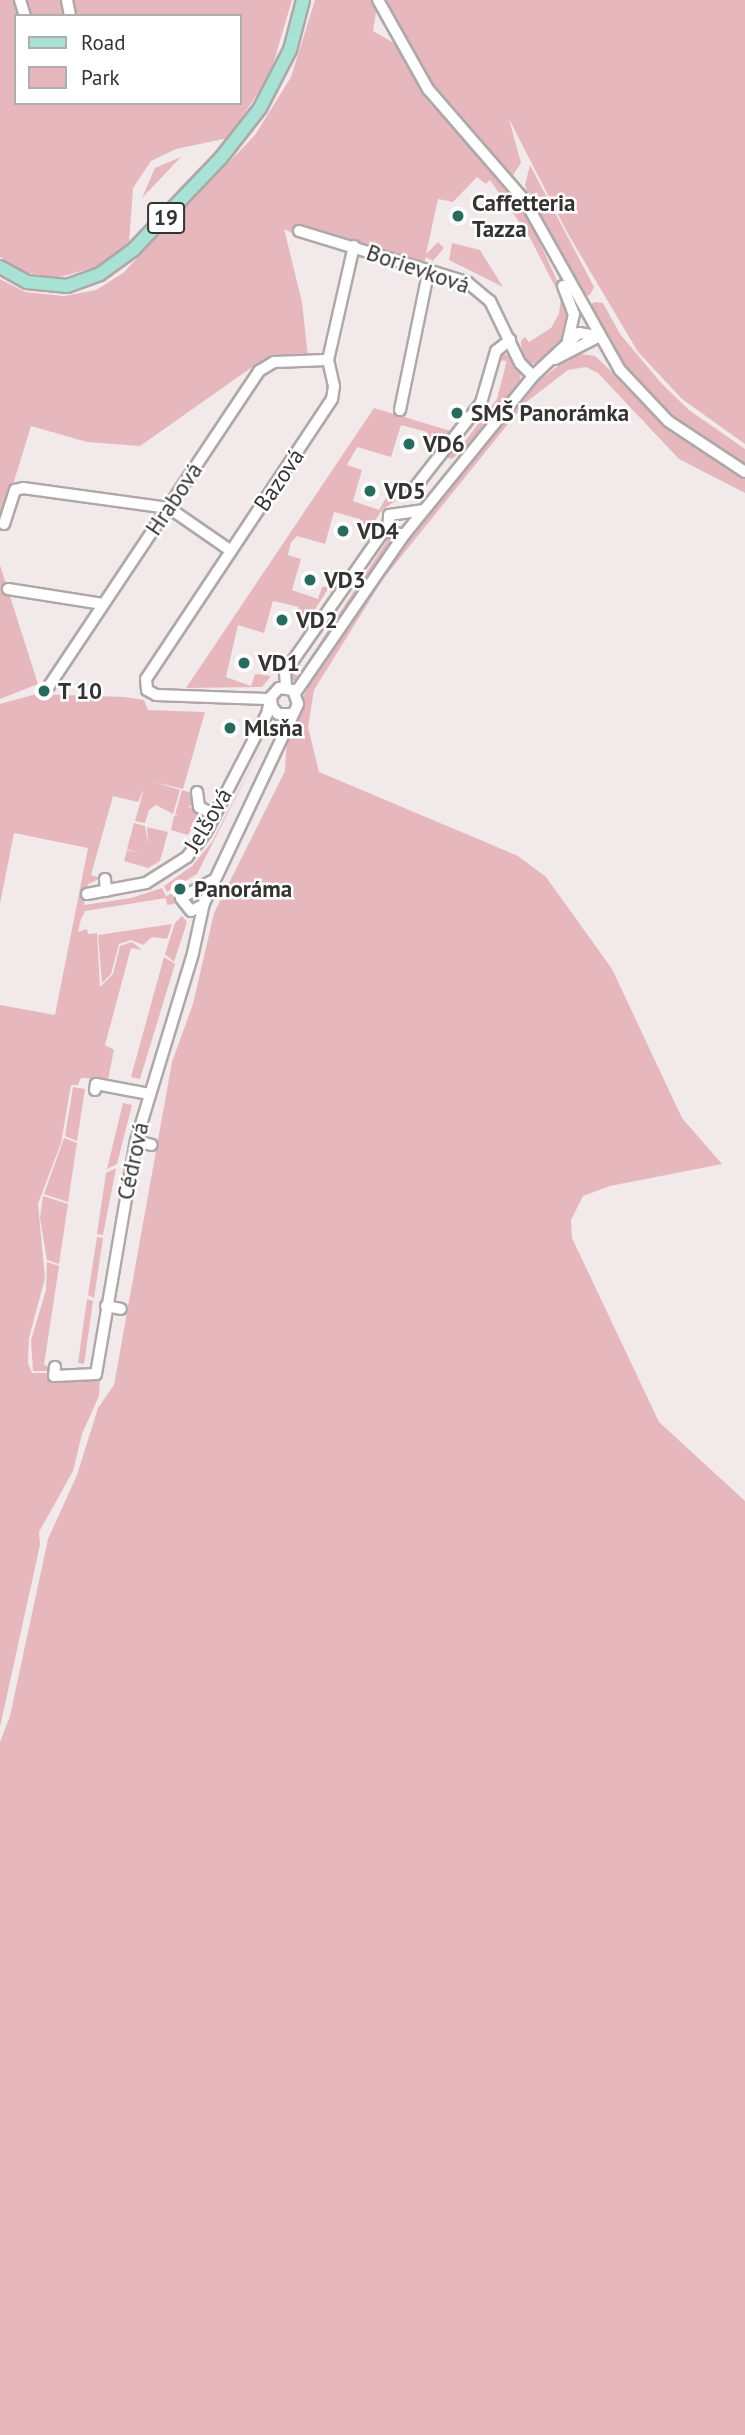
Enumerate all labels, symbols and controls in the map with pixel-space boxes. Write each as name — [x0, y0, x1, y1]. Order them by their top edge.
legend — [14, 14, 242, 105]
text: Road — [81, 29, 125, 56]
text: Park — [81, 64, 120, 91]
place label: Caffetteria Tazza — [472, 189, 575, 243]
road number: 19 — [147, 200, 185, 235]
marker: Caffetteria Tazza — [450, 208, 466, 224]
street label: Borievková — [363, 238, 473, 300]
place label: SMŠ Panorámka — [471, 399, 629, 427]
marker: SMŠ Panorámka — [449, 405, 465, 421]
place label: VD6 — [423, 430, 465, 458]
marker: VD6 — [401, 436, 417, 452]
street label: Bazová — [248, 444, 310, 516]
street label: Hrabová — [140, 457, 208, 541]
place label: VD5 — [384, 477, 426, 505]
marker: VD5 — [362, 483, 378, 499]
place label: VD4 — [357, 517, 399, 545]
marker: VD4 — [335, 523, 351, 539]
place label: VD3 — [324, 566, 366, 594]
marker: VD3 — [302, 572, 318, 588]
place label: VD2 — [296, 606, 338, 634]
marker: VD2 — [274, 612, 290, 628]
place label: VD1 — [258, 649, 300, 677]
marker: VD1 — [236, 655, 252, 671]
place label: T 10 — [58, 677, 103, 705]
marker: T 10 — [36, 683, 52, 699]
place label: Mlsňa — [244, 714, 303, 742]
marker: Mlsňa — [222, 720, 238, 736]
street label: Jelšová — [178, 783, 238, 857]
place label: Panoráma — [194, 875, 292, 903]
marker: Panoráma — [172, 881, 188, 897]
street label: Cédrová — [111, 1120, 155, 1202]

